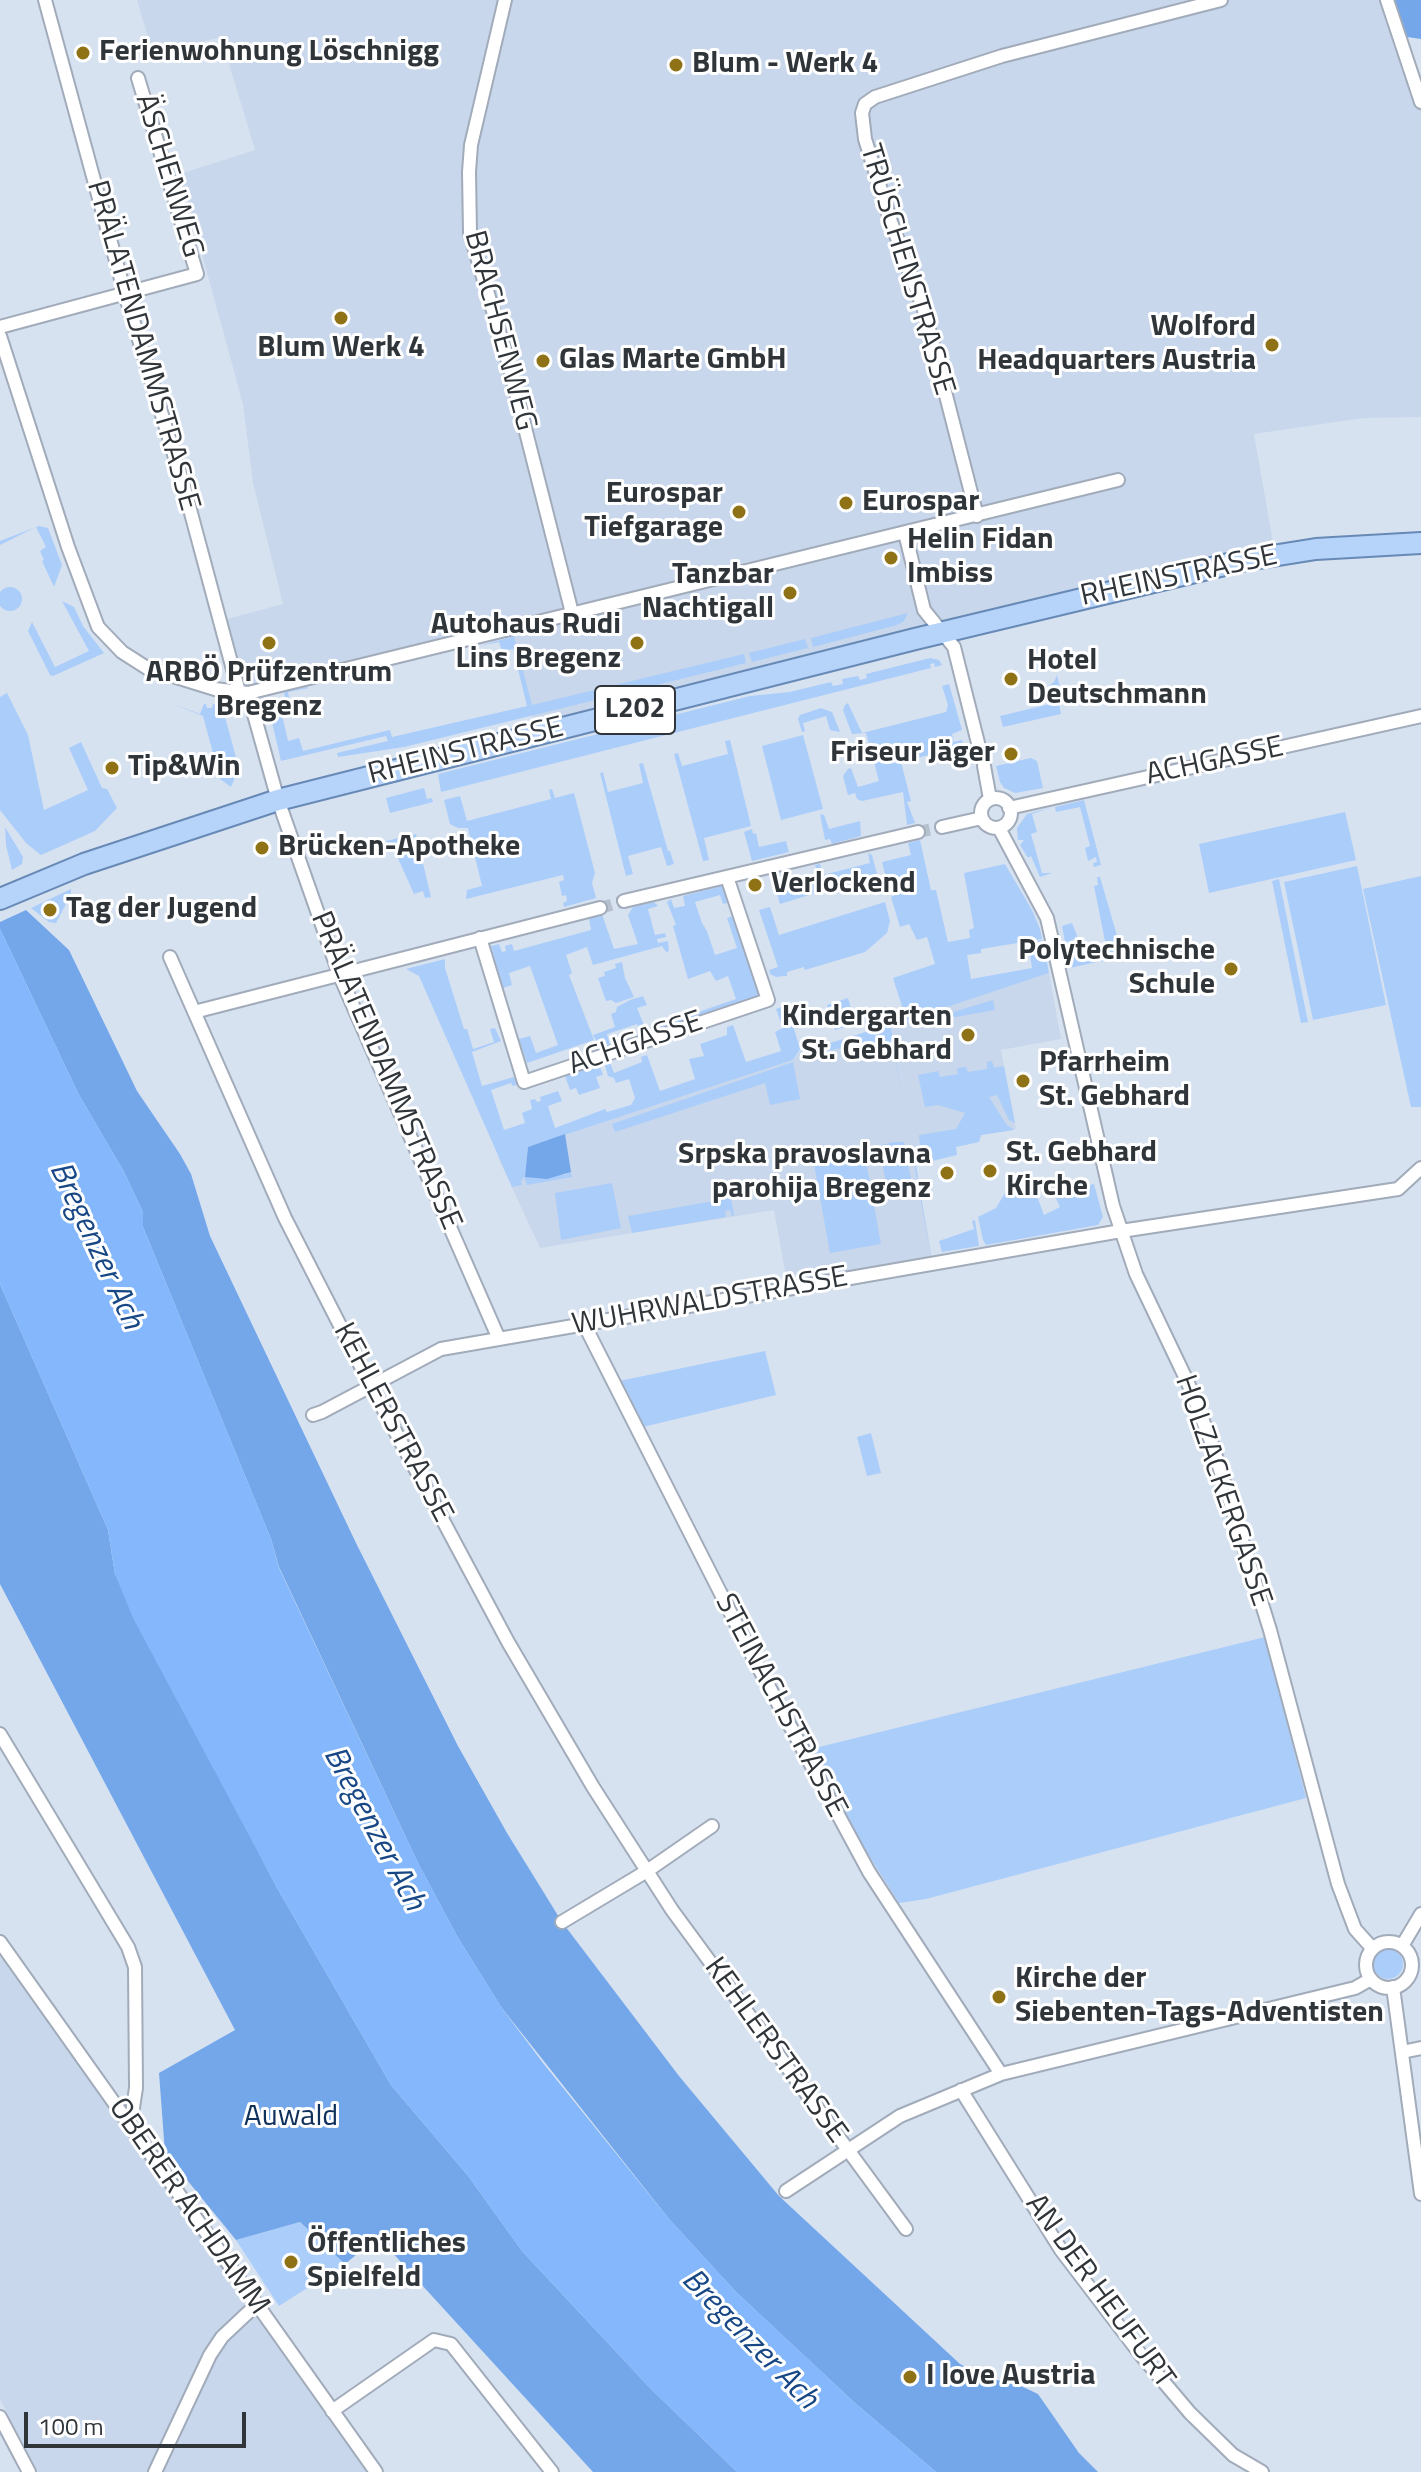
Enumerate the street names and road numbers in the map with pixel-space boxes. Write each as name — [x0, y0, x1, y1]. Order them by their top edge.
street label: ÄSCHENWEG — [126, 90, 210, 262]
street label: TRÜSCHENSTRASSE — [851, 140, 961, 400]
street label: PRÄLATENDAMMSTRASSE — [78, 177, 206, 515]
street label: BRACHSENWEG — [455, 227, 543, 435]
street label: RHEINSTRASSE — [1077, 539, 1281, 615]
road number: L202 — [595, 686, 675, 734]
street label: RHEINSTRASSE — [365, 710, 567, 794]
street label: ACHGASSE — [1143, 730, 1287, 794]
street label: PRÄLATENDAMMSTRASSE — [302, 907, 468, 1235]
street label: ACHGASSE — [564, 1004, 708, 1084]
street label: WUHRWALDSTRASSE — [569, 1260, 851, 1344]
street label: KEHLERSTRASSE — [324, 1317, 460, 1529]
street label: HOLZACKERGASSE — [1166, 1371, 1278, 1611]
street label: STEINACHSTRASSE — [706, 1588, 854, 1824]
street label: KEHLERSTRASSE — [696, 1951, 854, 2151]
street label: OBERER ACHDAMM — [100, 2092, 276, 2322]
street label: AN DER HEUFURT — [1017, 2188, 1181, 2396]

